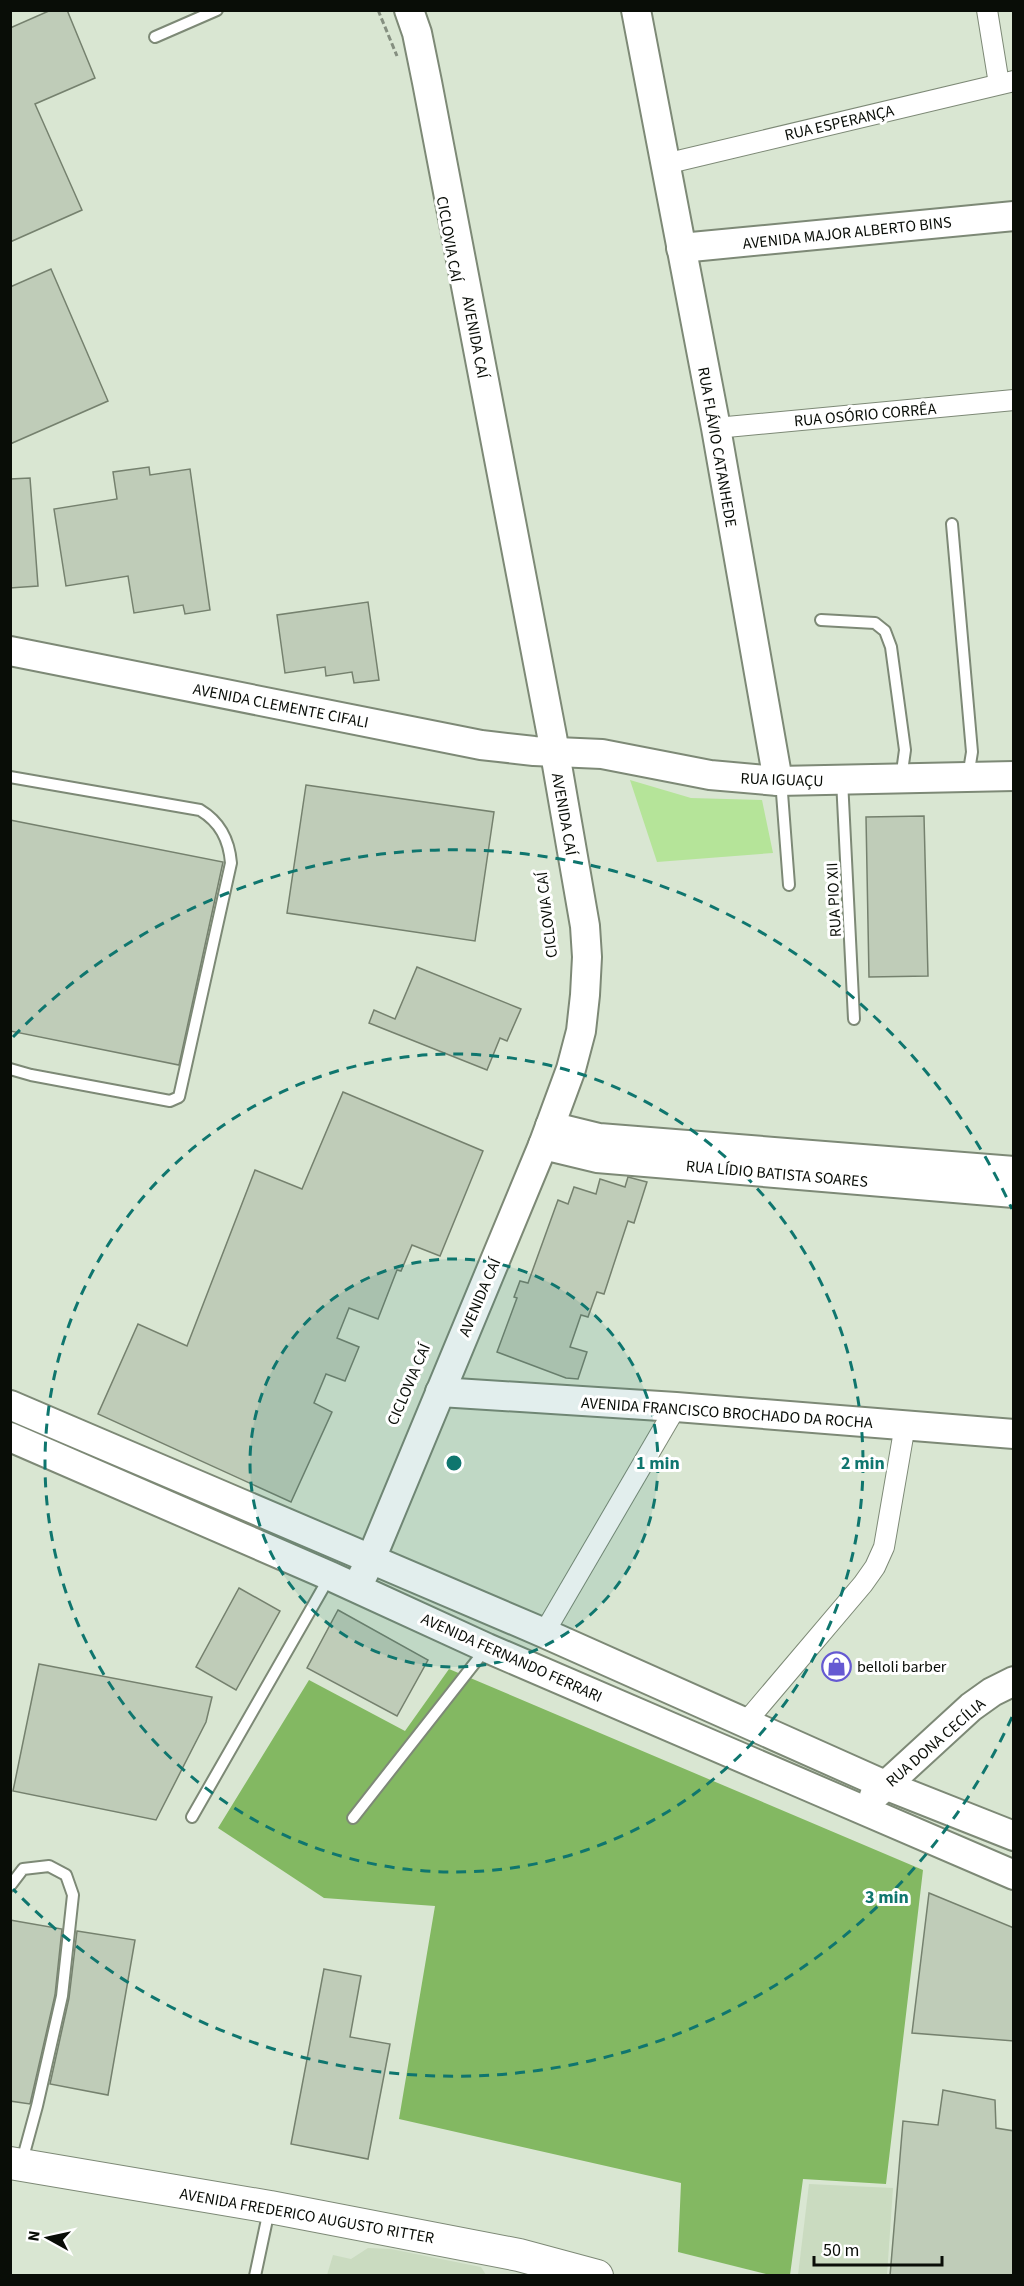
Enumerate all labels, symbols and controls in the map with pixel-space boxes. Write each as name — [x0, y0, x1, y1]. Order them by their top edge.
street label: RUA ESPERANÇA — [782, 100, 896, 146]
street label: CICLOVIA CAÍ — [431, 195, 468, 285]
street label: AVENIDA MAJOR ALBERTO BINS — [742, 211, 953, 255]
street label: AVENIDA CAÍ — [456, 294, 494, 381]
street label: RUA FLÁVIO CATANHEDE — [692, 365, 742, 529]
street label: RUA OSÓRIO CORRÊA — [793, 398, 937, 432]
street label: AVENIDA CLEMENTE CIFALI — [191, 678, 371, 734]
street label: RUA IGUAÇU — [740, 768, 824, 792]
street label: AVENIDA CAÍ — [546, 771, 582, 858]
street label: RUA PIO XII — [821, 862, 847, 938]
street label: CICLOVIA CAÍ — [531, 870, 563, 959]
street label: RUA LÍDIO BATISTA SOARES — [685, 1155, 869, 1193]
street label: AVENIDA CAÍ — [454, 1254, 507, 1340]
street label: CICLOVIA CAÍ — [382, 1339, 436, 1429]
street label: AVENIDA FRANCISCO BROCHADO DA ROCHA — [580, 1392, 874, 1434]
text: 1 min — [636, 1451, 680, 1476]
text: 2 min — [841, 1451, 885, 1476]
centre of rings — [444, 1453, 464, 1473]
street label: AVENIDA FERNANDO FERRARI — [417, 1608, 606, 1708]
shop icon: belloli barber — [820, 1650, 852, 1682]
place label: belloli barber — [857, 1656, 947, 1678]
street label: RUA DONA CECÍLIA — [881, 1693, 990, 1792]
text: 3 min — [865, 1885, 909, 1910]
street label: AVENIDA FREDERICO AUGUSTO RITTER — [178, 2183, 436, 2249]
north arrow — [18, 2208, 78, 2268]
text: N — [23, 2229, 46, 2243]
scale bar — [814, 2229, 942, 2267]
text: 50 m — [823, 2238, 859, 2263]

